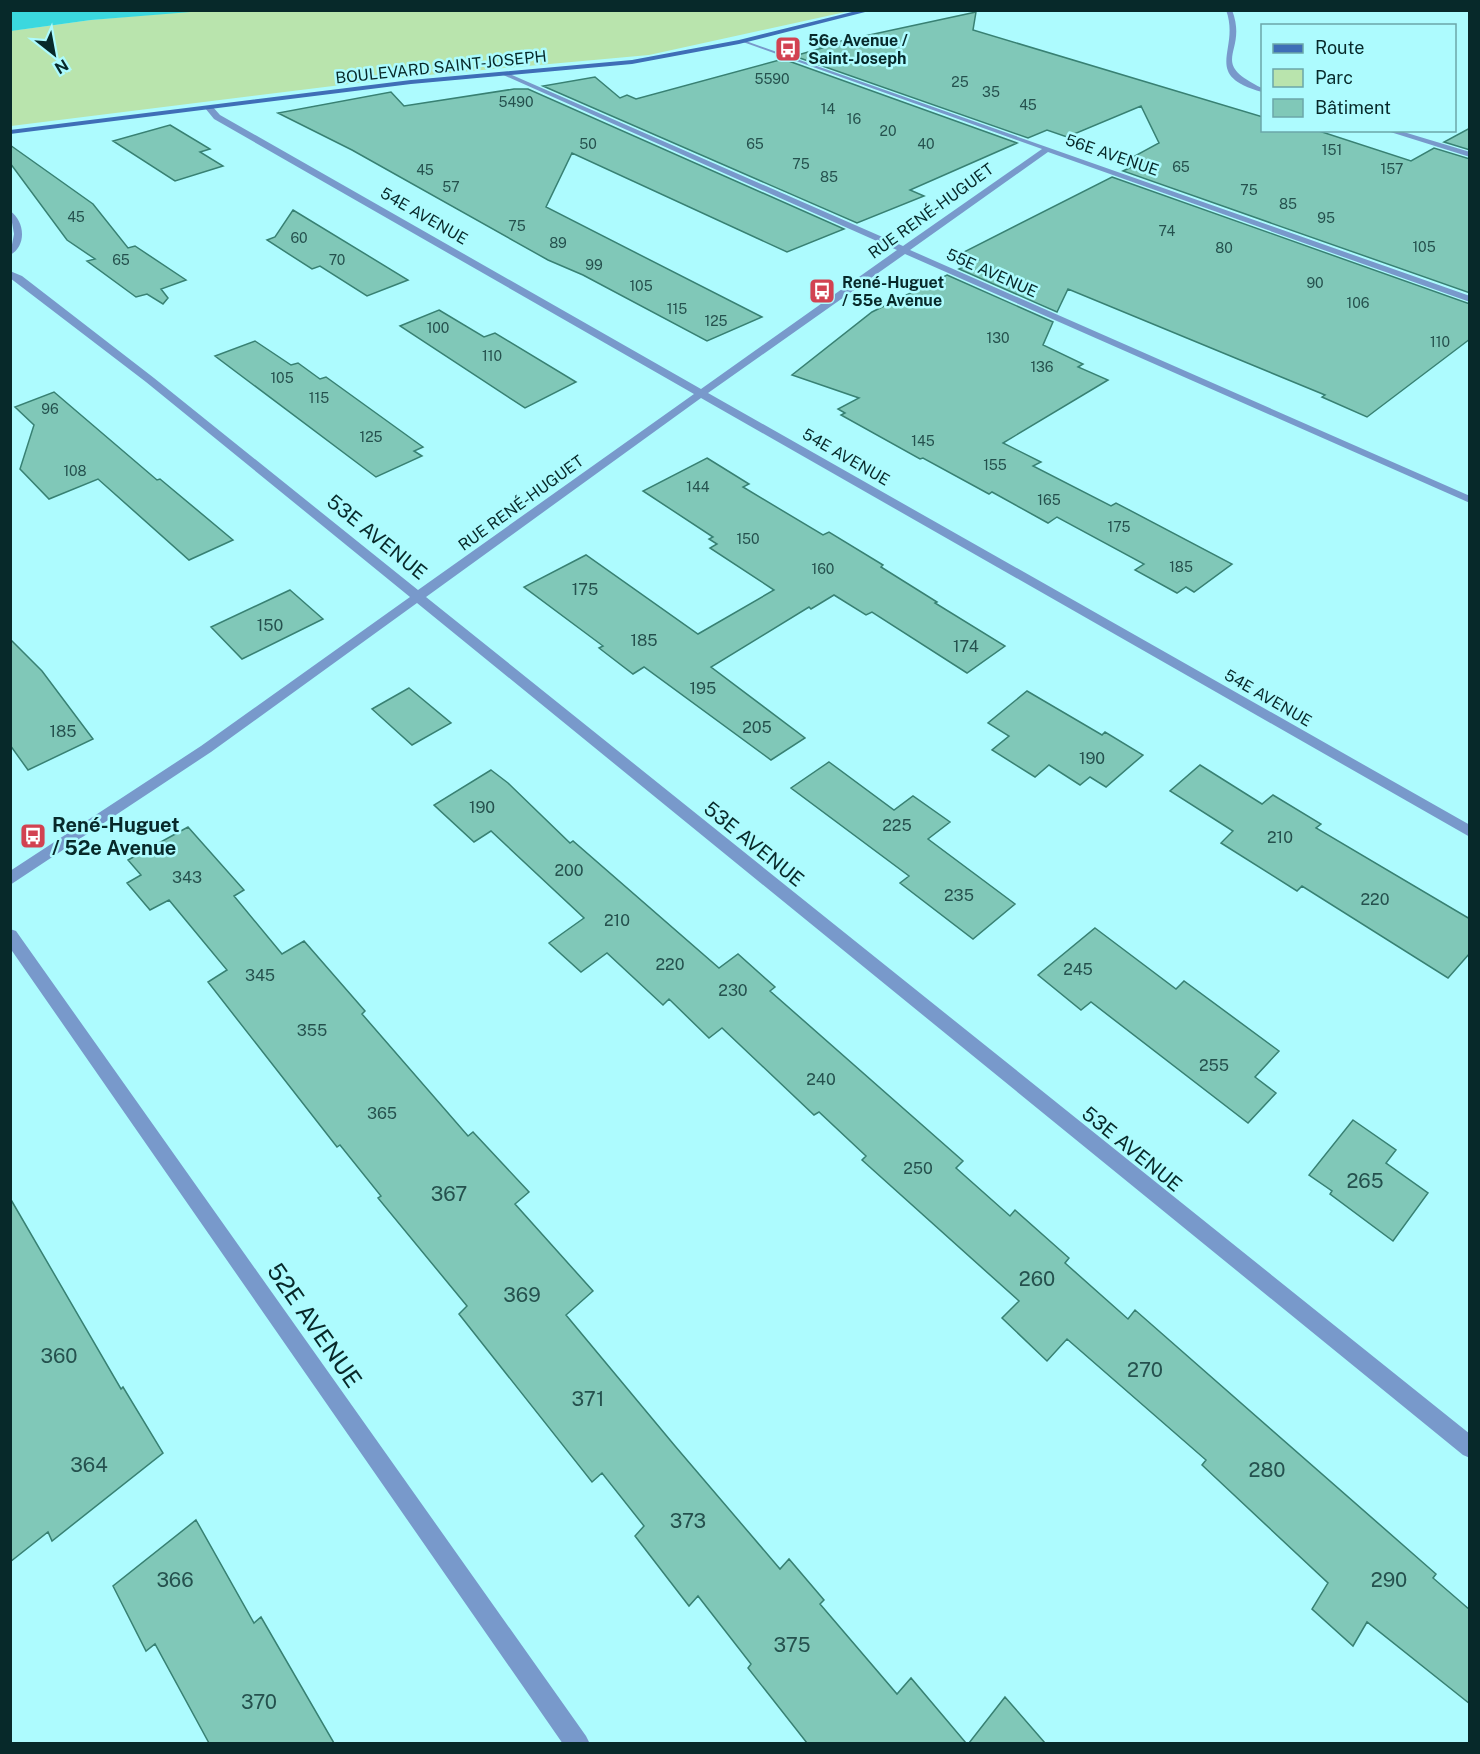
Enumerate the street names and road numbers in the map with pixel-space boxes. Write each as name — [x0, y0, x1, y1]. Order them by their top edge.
street label: BOULEVARD SAINT-JOSEPH — [334, 46, 548, 88]
street label: 56E AVENUE — [1063, 130, 1161, 180]
street label: RUE RENÉ-HUGUET — [864, 158, 998, 263]
street label: 54E AVENUE — [377, 183, 471, 249]
street label: 55E AVENUE — [943, 244, 1041, 302]
street label: 54E AVENUE — [799, 424, 893, 490]
street label: RUE RENÉ-HUGUET — [454, 450, 588, 555]
street label: 53E AVENUE — [322, 489, 432, 585]
street label: 54E AVENUE — [1221, 665, 1315, 731]
street label: 53E AVENUE — [699, 796, 809, 892]
street label: 53E AVENUE — [1077, 1101, 1187, 1197]
street label: 52E AVENUE — [262, 1257, 368, 1393]

